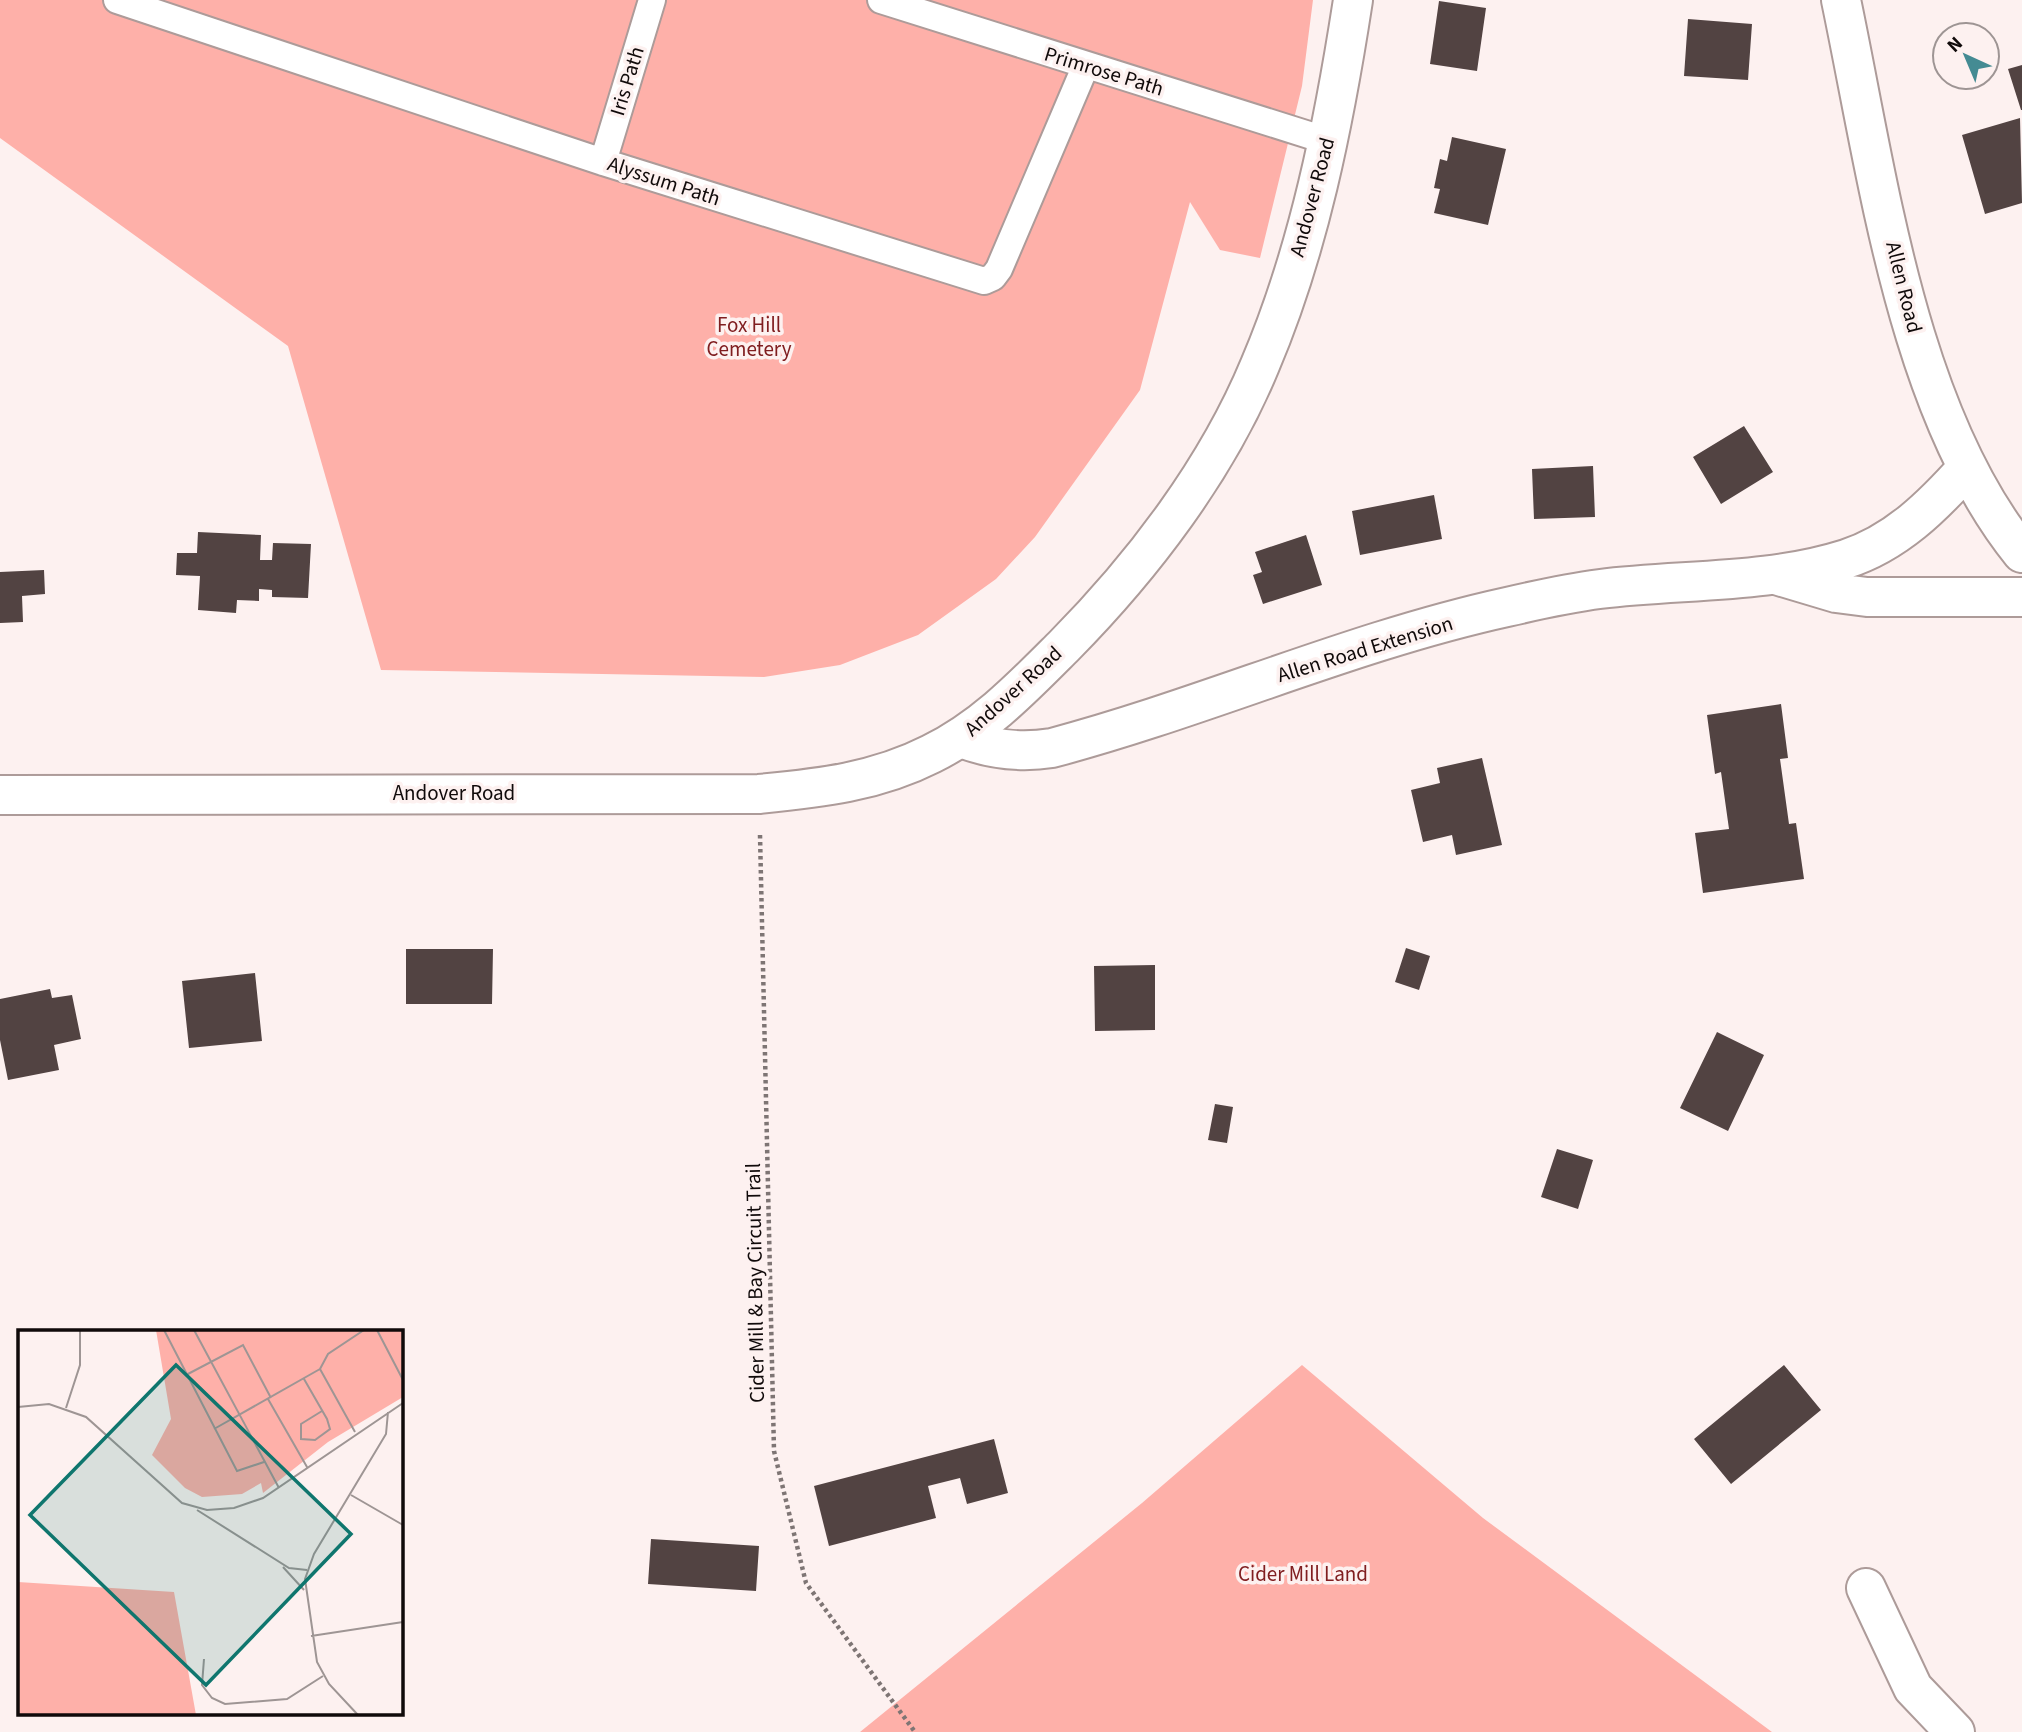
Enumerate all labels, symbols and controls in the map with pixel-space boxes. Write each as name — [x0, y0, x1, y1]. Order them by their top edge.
north arrow — [1931, 21, 2001, 91]
text: N — [1941, 31, 1969, 59]
street label: Primrose Path — [1041, 39, 1167, 103]
street label: Iris Path — [602, 43, 652, 119]
street label: Andover Road — [1282, 134, 1342, 260]
street label: Alyssum Path — [604, 149, 724, 213]
street label: Allen Road — [1878, 238, 1930, 336]
park label: Fox Hill Cemetery — [707, 310, 792, 364]
street label: Allen Road Extension — [1273, 608, 1457, 690]
street label: Andover Road — [957, 639, 1069, 743]
street label: Andover Road — [393, 778, 515, 808]
street label: Cider Mill & Bay Circuit Trail — [738, 1163, 772, 1403]
inset map — [18, 1330, 402, 1714]
park label: Cider Mill Land — [1238, 1559, 1368, 1589]

